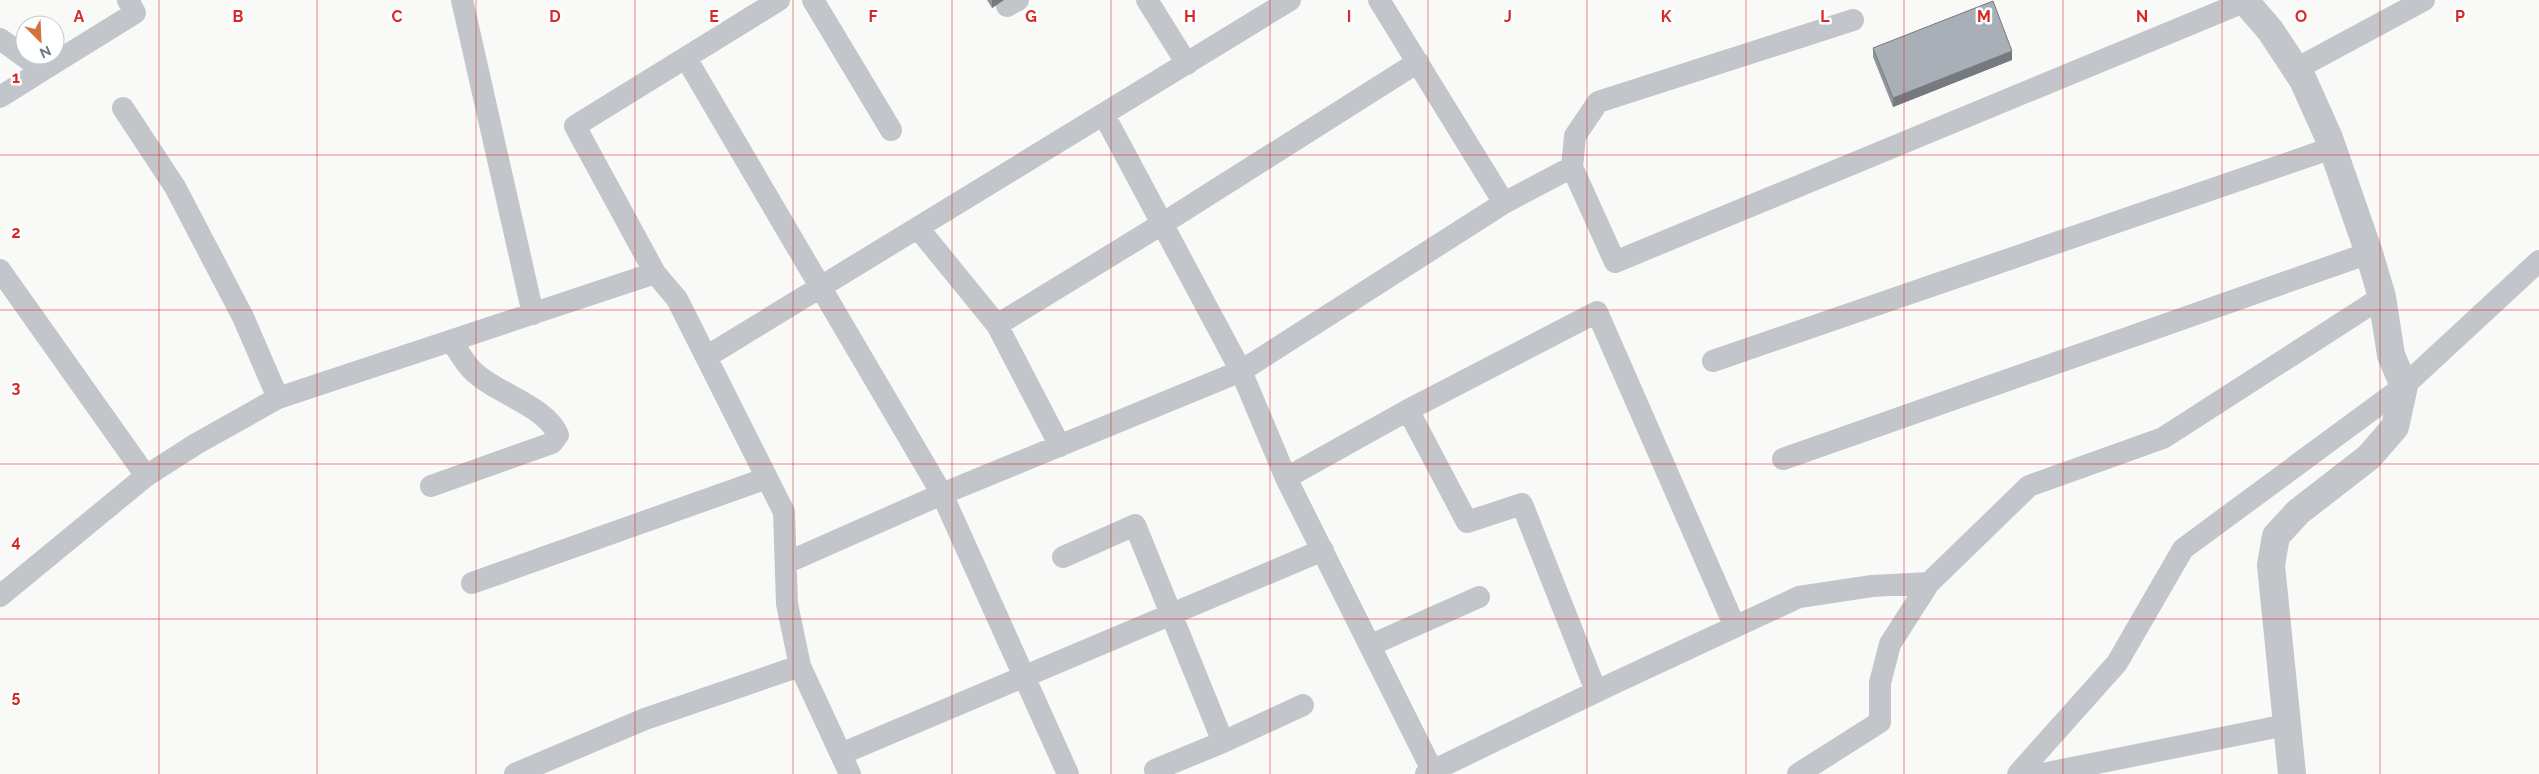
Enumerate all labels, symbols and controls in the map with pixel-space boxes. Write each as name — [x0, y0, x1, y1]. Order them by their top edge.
text: A — [74, 7, 85, 26]
text: B — [233, 7, 244, 26]
text: C — [392, 7, 403, 26]
text: D — [549, 7, 561, 26]
text: E — [709, 7, 719, 26]
text: F — [868, 7, 878, 26]
text: G — [1025, 7, 1037, 26]
text: H — [1184, 7, 1196, 26]
text: I — [1347, 7, 1351, 26]
text: J — [1504, 7, 1512, 26]
text: K — [1661, 7, 1672, 26]
text: L — [1820, 7, 1830, 26]
text: M — [1977, 7, 1991, 26]
text: N — [2136, 7, 2148, 26]
text: O — [2295, 7, 2307, 26]
text: P — [2455, 7, 2465, 26]
north arrow — [15, 15, 65, 65]
text: N — [37, 42, 53, 61]
text: 1 — [12, 68, 20, 87]
text: 2 — [11, 223, 21, 242]
text: 3 — [12, 378, 21, 397]
text: 4 — [11, 532, 21, 551]
text: 5 — [12, 687, 21, 706]

